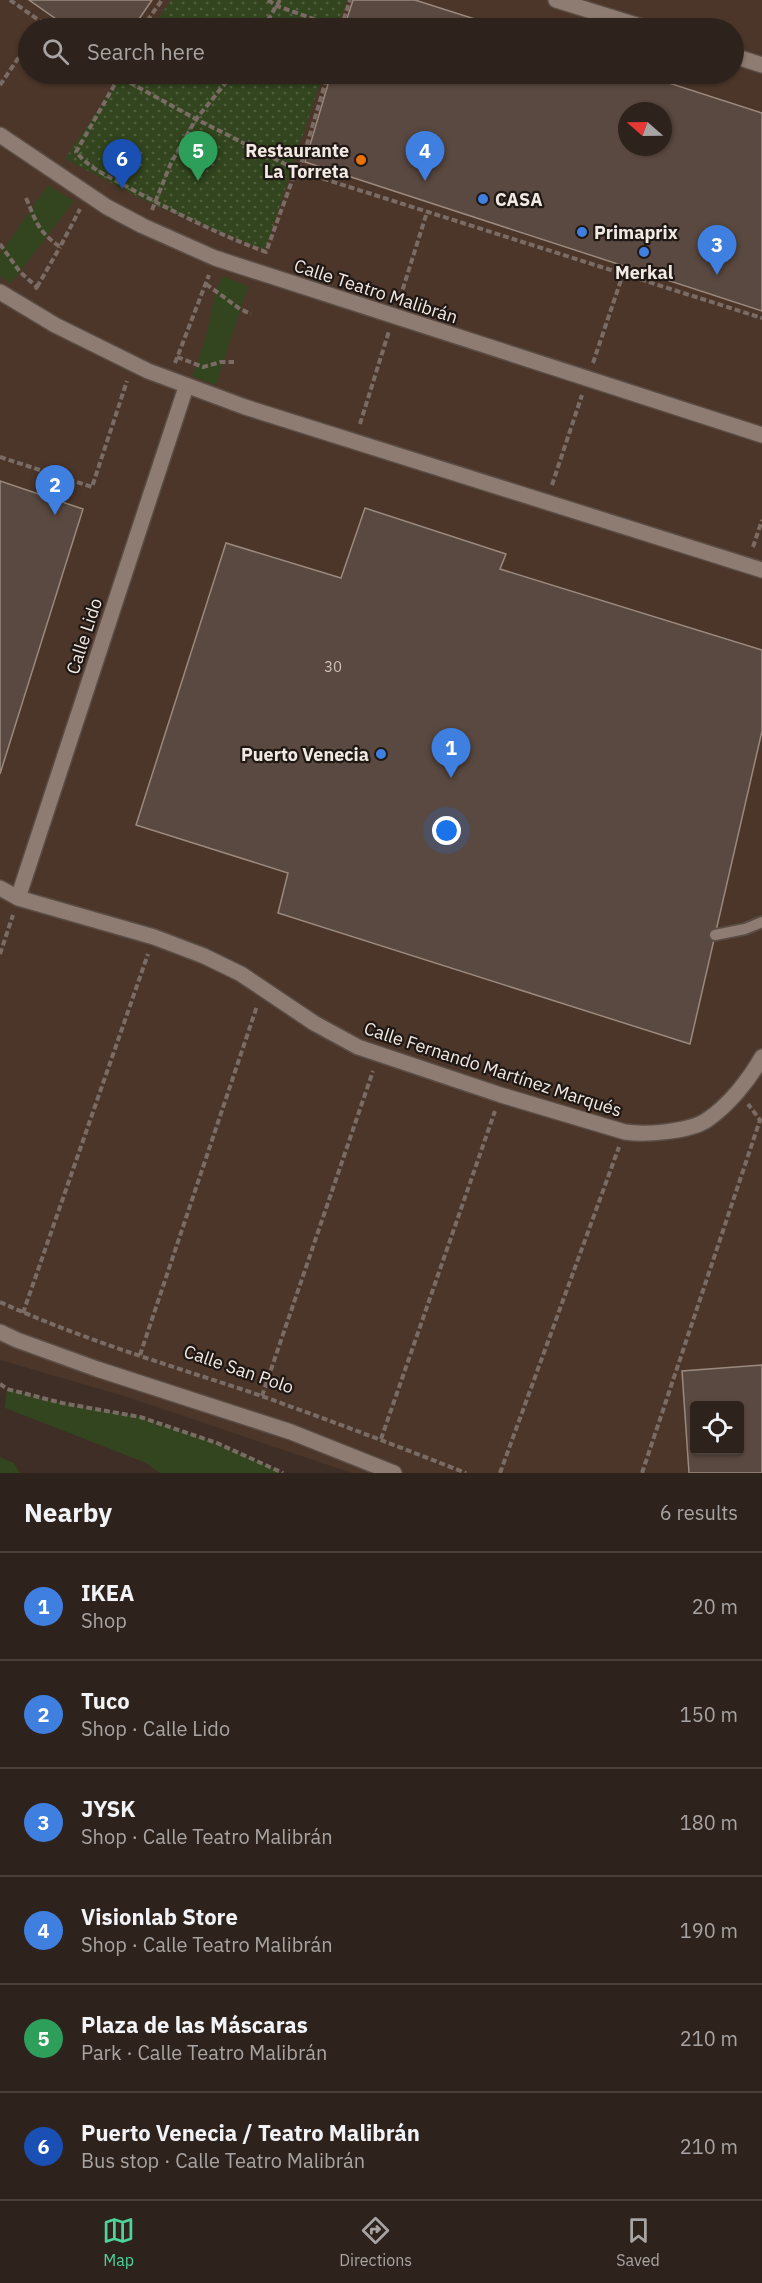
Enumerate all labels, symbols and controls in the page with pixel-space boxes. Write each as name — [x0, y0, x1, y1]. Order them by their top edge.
search box — [18, 18, 744, 84]
icon: search — [39, 35, 72, 68]
text: Search here — [87, 37, 205, 66]
north arrow — [618, 102, 672, 156]
pin: 5 — [178, 132, 218, 181]
pin: 4 — [406, 132, 444, 181]
place label: Restaurante La Torreta — [245, 139, 349, 183]
pin: 6 — [102, 140, 142, 189]
marker: Restaurante La Torreta — [354, 153, 368, 167]
place label: CASA — [495, 188, 542, 211]
marker: CASA — [476, 192, 490, 206]
place label: Primaprix — [594, 221, 678, 244]
marker: Primaprix — [575, 225, 589, 239]
pin: 3 — [698, 226, 736, 275]
marker: Merkal — [637, 245, 651, 259]
street label: Calle Teatro Malibrán — [291, 254, 461, 328]
place label: Merkal — [615, 261, 674, 284]
pin: 2 — [36, 466, 74, 515]
street label: Calle Lido — [61, 595, 107, 677]
house number: 30 — [324, 657, 342, 676]
pin: 1 — [432, 728, 470, 778]
place label: Puerto Venecia — [241, 743, 369, 766]
marker: Puerto Venecia — [374, 747, 388, 761]
your location — [432, 816, 461, 845]
street label: Calle Fernando Martínez Marqués — [361, 1016, 625, 1122]
street label: Calle San Polo — [181, 1339, 297, 1399]
map controls — [690, 1401, 744, 1455]
button: locate — [690, 1401, 744, 1455]
text: Nearby — [24, 1495, 112, 1529]
text: 6 results — [660, 1499, 738, 1526]
text: IKEA — [81, 1578, 134, 1607]
text: 1 — [38, 1593, 50, 1620]
text: 20 m — [692, 1593, 738, 1620]
text: Shop — [81, 1607, 127, 1634]
text: Tuco — [81, 1686, 130, 1715]
text: 2 — [38, 1701, 50, 1728]
text: 150 m — [680, 1701, 738, 1728]
text: Shop · Calle Lido — [81, 1715, 230, 1742]
text: JYSK — [81, 1794, 136, 1823]
text: 3 — [38, 1809, 50, 1836]
text: 180 m — [680, 1809, 738, 1836]
text: Shop · Calle Teatro Malibrán — [81, 1823, 333, 1850]
text: Visionlab Store — [81, 1902, 238, 1931]
text: 4 — [38, 1917, 50, 1944]
text: 190 m — [680, 1917, 738, 1944]
text: Shop · Calle Teatro Malibrán — [81, 1931, 333, 1958]
text: Plaza de las Máscaras — [81, 2010, 308, 2039]
text: 5 — [38, 2025, 50, 2052]
text: 210 m — [680, 2025, 738, 2052]
text: Park · Calle Teatro Malibrán — [81, 2039, 327, 2066]
text: Puerto Venecia / Teatro Malibrán — [81, 2118, 420, 2147]
text: 6 — [38, 2133, 50, 2160]
text: 210 m — [680, 2133, 738, 2160]
text: Bus stop · Calle Teatro Malibrán — [81, 2147, 365, 2174]
tab: Map — [102, 2214, 135, 2270]
tab: Directions — [339, 2214, 412, 2270]
tab: Saved — [616, 2214, 660, 2270]

